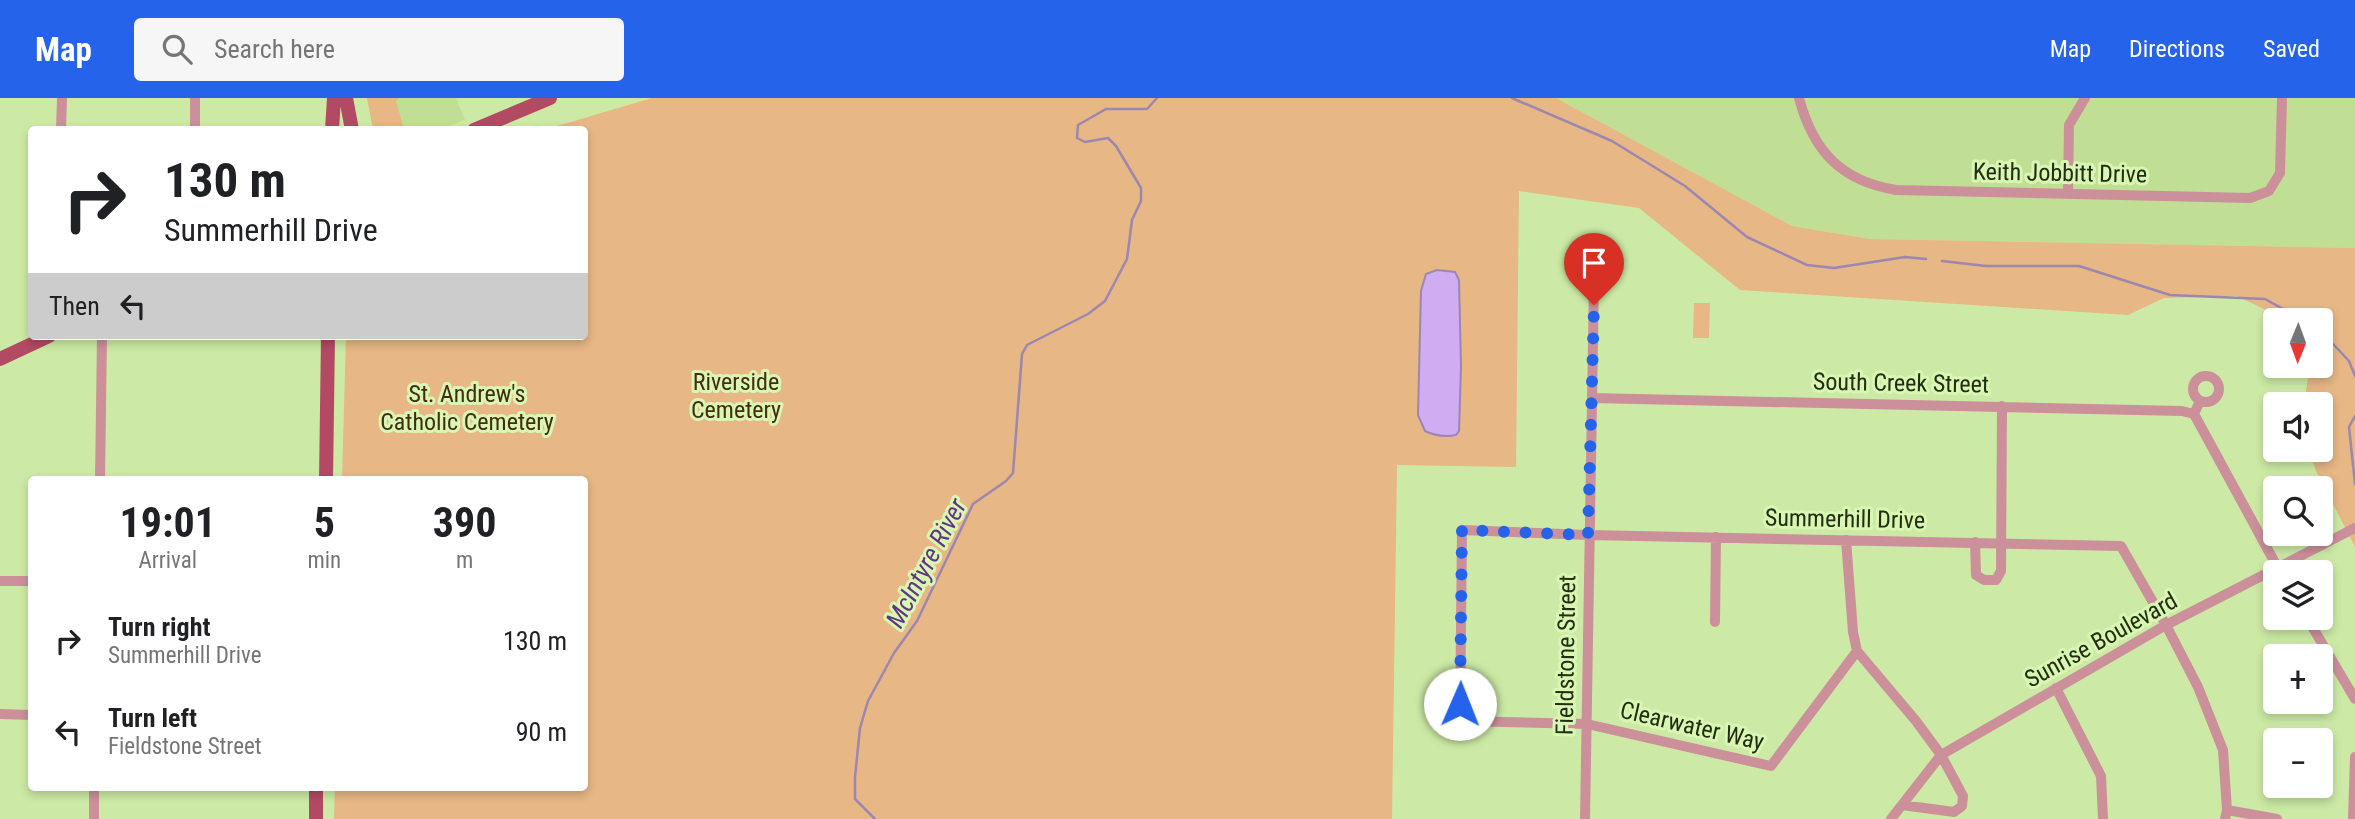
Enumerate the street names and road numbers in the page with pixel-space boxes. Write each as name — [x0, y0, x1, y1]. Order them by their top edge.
street label: Keith Jobbitt Drive — [1973, 157, 2147, 189]
street label: South Creek Street — [1813, 367, 1989, 399]
street label: Summerhill Drive — [1765, 504, 1925, 534]
street label: Fieldstone Street — [1551, 575, 1581, 735]
street label: Sunrise Boulevard — [2020, 587, 2182, 693]
street label: Clearwater Way — [1617, 696, 1767, 756]

